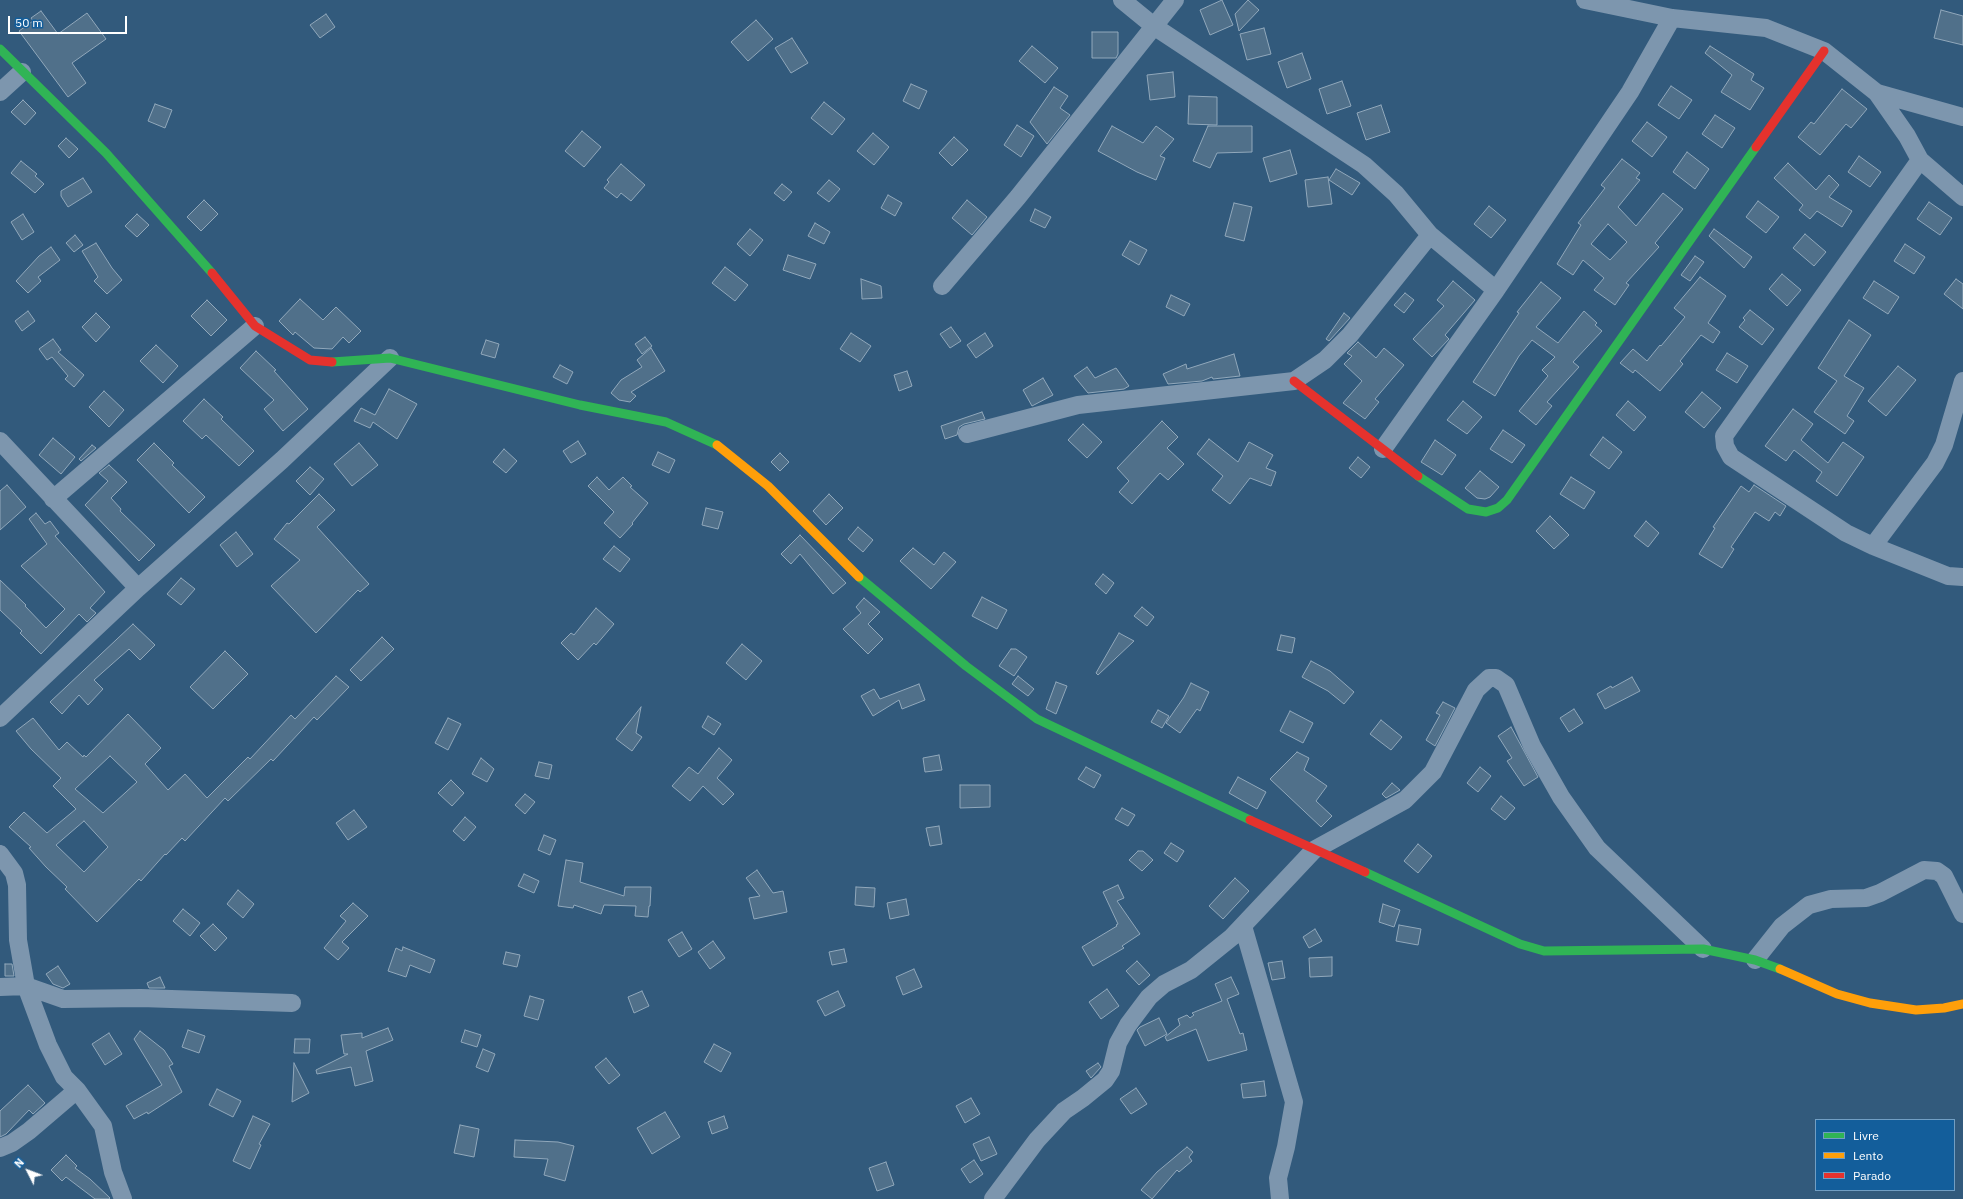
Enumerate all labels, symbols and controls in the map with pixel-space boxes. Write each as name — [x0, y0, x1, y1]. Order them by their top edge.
scale bar — [10, 8, 129, 34]
text: 50 m — [15, 15, 43, 30]
legend — [1815, 1119, 1955, 1191]
text: Livre — [1853, 1128, 1879, 1143]
text: Lento — [1853, 1148, 1883, 1163]
north arrow — [8, 1151, 48, 1191]
text: N — [11, 1155, 27, 1171]
text: Parado — [1853, 1168, 1891, 1183]

